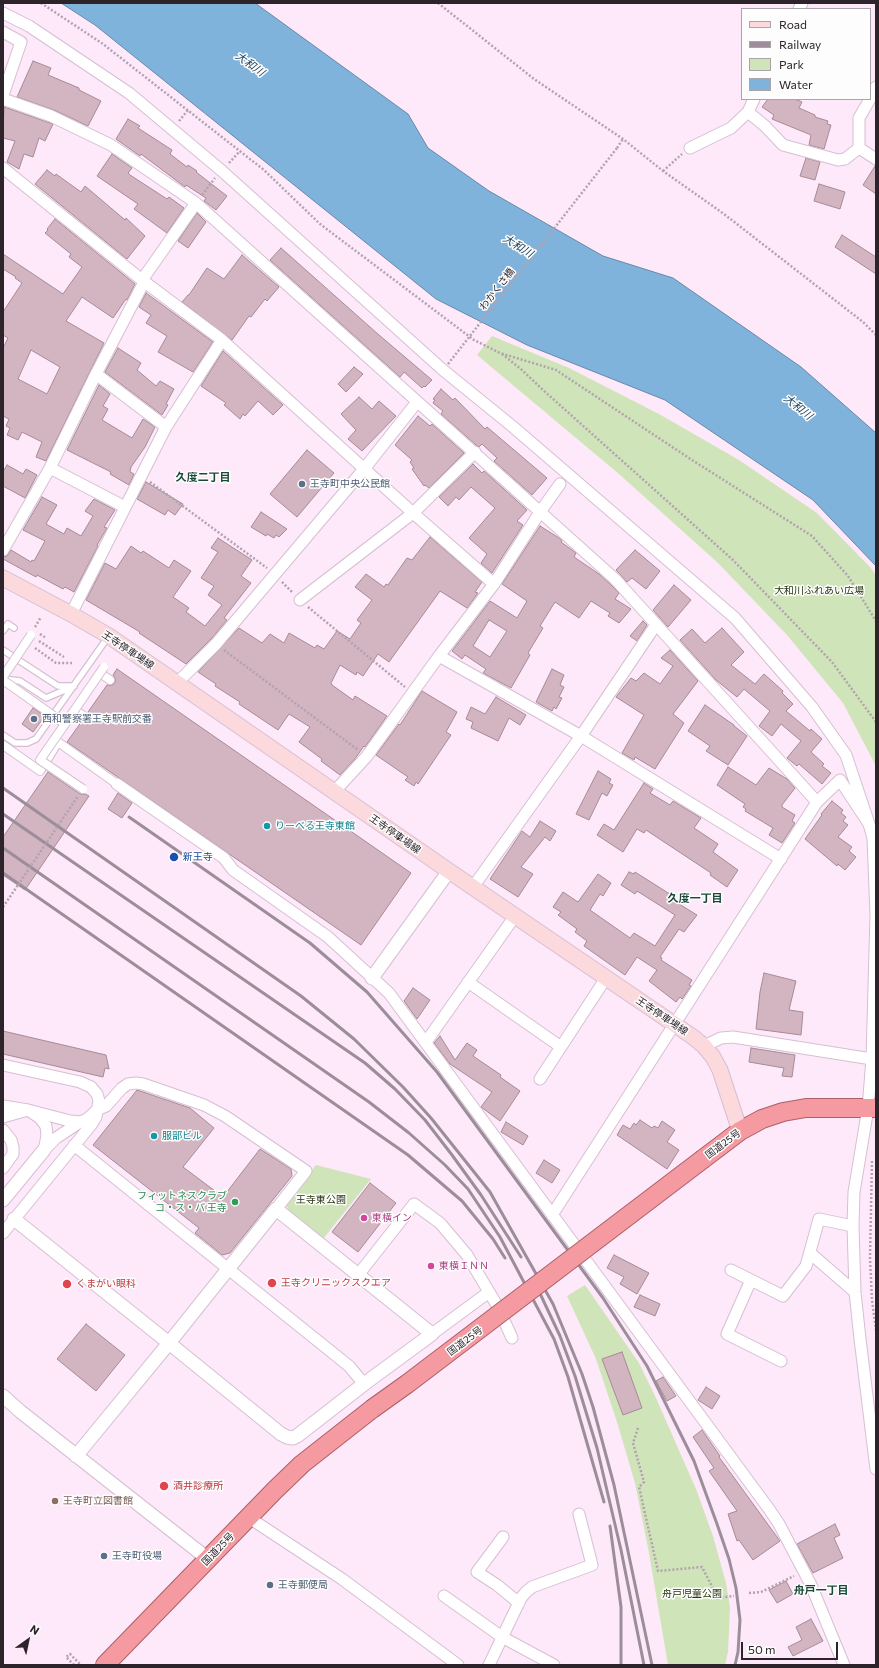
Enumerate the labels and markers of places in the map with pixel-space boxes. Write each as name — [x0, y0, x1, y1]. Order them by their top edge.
place label: 王寺町中央公民館 — [310, 478, 390, 490]
marker: 王寺町中央公民館 — [297, 479, 307, 489]
place label: 西和警察署王寺駅前交番 — [42, 713, 152, 725]
marker: 西和警察署王寺駅前交番 — [29, 714, 39, 724]
place label: りーべる王寺東館 — [275, 820, 355, 832]
marker: りーべる王寺東館 — [262, 821, 272, 831]
marker: 新王寺 — [168, 851, 180, 863]
place label: 新王寺 — [183, 851, 213, 863]
place label: 服部ビル — [162, 1130, 202, 1142]
marker: 服部ビル — [149, 1131, 159, 1141]
place label: フィットネスクラブ コ・ス・パ 王寺 — [137, 1190, 227, 1214]
marker: フィットネスクラブ コ・ス・パ 王寺 — [230, 1197, 240, 1207]
place label: 東横イン — [372, 1212, 412, 1224]
marker: 東横イン — [359, 1213, 369, 1223]
place label: 東横ＩＮＮ — [439, 1260, 489, 1272]
marker: 東横ＩＮＮ — [426, 1261, 436, 1271]
marker: 王寺クリニックスクエア — [266, 1277, 278, 1289]
place label: 王寺クリニックスクエア — [281, 1277, 391, 1289]
marker: くまがい眼科 — [61, 1278, 73, 1290]
place label: くまがい眼科 — [76, 1278, 136, 1290]
marker: 酒井診療所 — [158, 1480, 170, 1492]
place label: 酒井診療所 — [173, 1480, 223, 1492]
place label: 王寺町立図書館 — [63, 1495, 133, 1507]
marker: 王寺町立図書館 — [50, 1496, 60, 1506]
place label: 王寺町役場 — [112, 1550, 162, 1562]
marker: 王寺町役場 — [99, 1551, 109, 1561]
place label: 王寺郵便局 — [278, 1579, 328, 1591]
marker: 王寺郵便局 — [265, 1580, 275, 1590]

